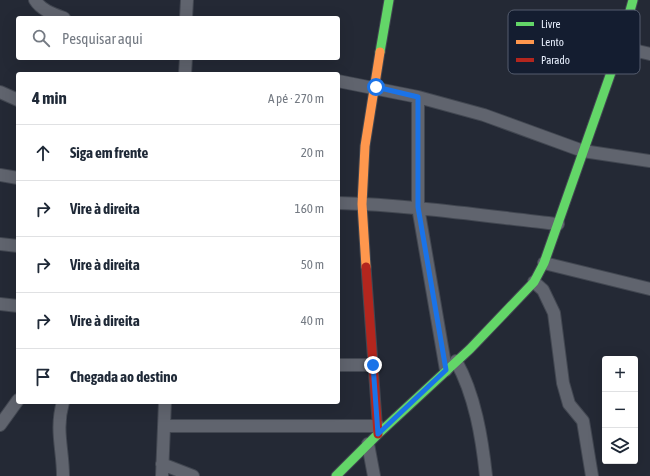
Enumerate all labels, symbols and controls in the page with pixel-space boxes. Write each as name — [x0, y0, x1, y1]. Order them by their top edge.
legend — [508, 10, 640, 74]
search box — [16, 16, 340, 60]
text: Livre — [541, 18, 561, 30]
icon: search — [30, 27, 52, 49]
text: Pesquisar aqui — [62, 30, 143, 47]
text: Lento — [541, 36, 564, 48]
text: Parado — [541, 54, 570, 66]
route start — [367, 78, 385, 96]
text: 4 min — [32, 88, 67, 108]
text: A pé · 270 m — [268, 91, 324, 106]
icon: ahead — [32, 142, 54, 164]
text: Siga em frente — [70, 144, 148, 161]
text: 20 m — [301, 145, 324, 160]
icon: right — [32, 198, 54, 220]
text: Vire à direita — [70, 200, 140, 217]
text: 160 m — [295, 201, 324, 216]
icon: right — [32, 254, 54, 276]
text: Vire à direita — [70, 256, 140, 273]
text: 50 m — [301, 257, 324, 272]
icon: right — [32, 310, 54, 332]
text: Vire à direita — [70, 312, 140, 329]
text: 40 m — [301, 313, 324, 328]
route end — [364, 356, 382, 374]
map controls — [602, 356, 638, 464]
button: + — [602, 356, 638, 392]
icon: arrive — [32, 366, 54, 388]
text: Chegada ao destino — [70, 368, 178, 385]
button: − — [602, 392, 638, 428]
button: layers — [602, 428, 638, 464]

